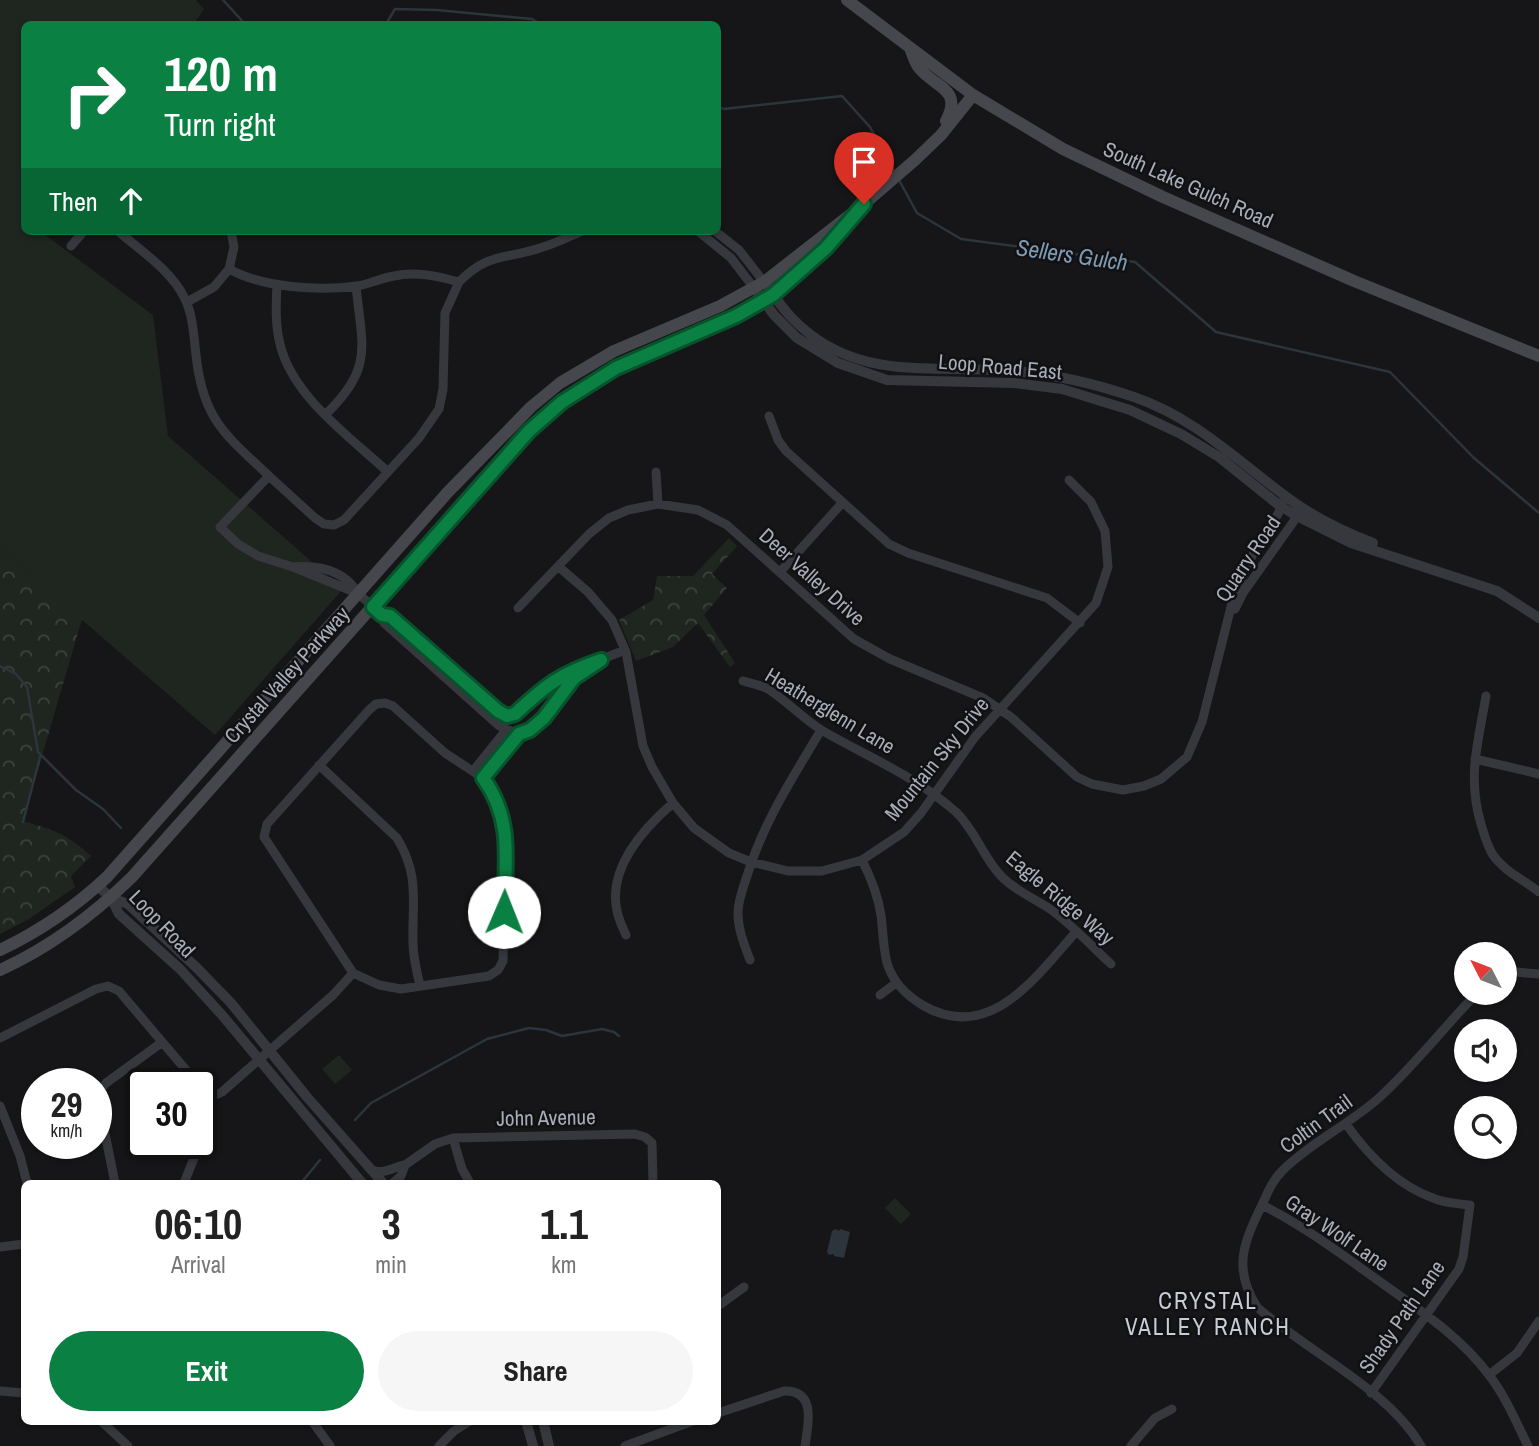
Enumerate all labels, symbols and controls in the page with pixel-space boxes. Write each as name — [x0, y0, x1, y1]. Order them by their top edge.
text: 120 m — [164, 40, 278, 106]
icon: right — [49, 49, 140, 140]
text: Turn right — [164, 103, 276, 146]
pin — [834, 132, 894, 204]
street label: South Lake Gulch Road — [1099, 134, 1278, 235]
icon: arrive — [845, 143, 883, 181]
icon: ahead — [112, 182, 150, 220]
text: Then — [49, 184, 98, 219]
water label: Sellers Gulch — [1014, 231, 1130, 278]
street label: Loop Road East — [937, 347, 1063, 386]
street label: Quarry Road — [1208, 510, 1287, 608]
street label: Deer Valley Drive — [753, 521, 872, 632]
street label: Crystal Valley Parkway — [217, 600, 356, 749]
street label: Heatherglenn Lane — [760, 660, 901, 761]
street label: Mountain Sky Drive — [878, 691, 995, 827]
street label: Eagle Ridge Way — [1000, 844, 1121, 952]
position arrow — [467, 875, 541, 949]
street label: Loop Road — [123, 883, 202, 964]
north arrow — [1454, 942, 1517, 1004]
map controls — [1454, 942, 1517, 1159]
button: sound — [1454, 1019, 1517, 1082]
speed limit sign: 30 — [126, 1068, 217, 1159]
text: 29 — [51, 1081, 82, 1128]
street label: Coltin Trail — [1273, 1087, 1358, 1160]
button: search — [1454, 1096, 1517, 1159]
street label: John Avenue — [496, 1102, 596, 1133]
text: km/h — [51, 1118, 83, 1143]
street label: Gray Wolf Lane — [1280, 1187, 1395, 1278]
text: 06:10 — [154, 1196, 242, 1252]
text: 3 — [382, 1196, 401, 1252]
text: 1.1 — [540, 1196, 588, 1252]
text: Arrival — [171, 1249, 225, 1280]
text: min — [375, 1249, 407, 1280]
text: km — [551, 1249, 576, 1280]
street label: Shady Path Lane — [1352, 1254, 1451, 1379]
district label: CRYSTAL VALLEY RANCH — [1125, 1285, 1291, 1342]
button: Exit — [49, 1331, 364, 1411]
button: Share — [378, 1331, 693, 1411]

